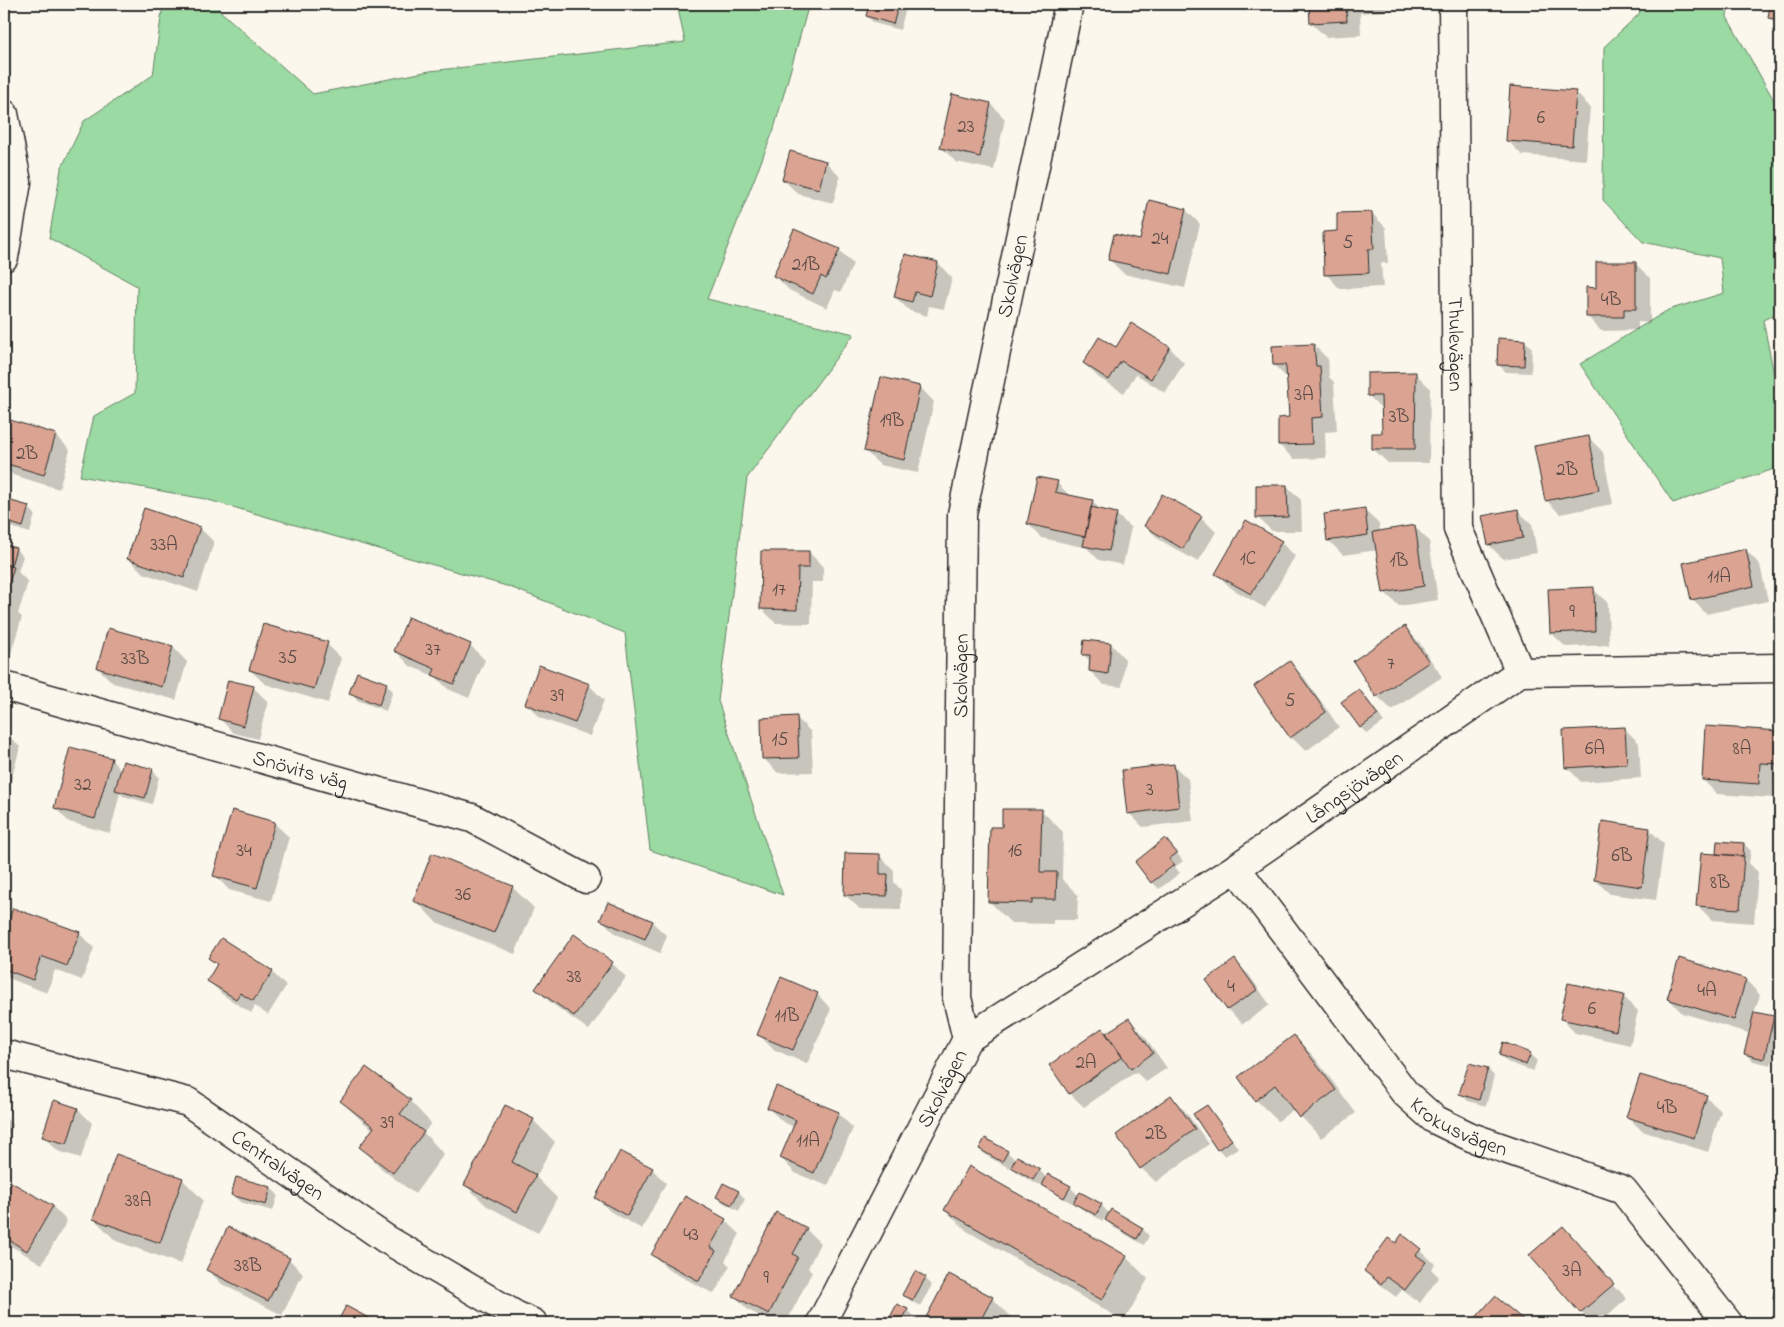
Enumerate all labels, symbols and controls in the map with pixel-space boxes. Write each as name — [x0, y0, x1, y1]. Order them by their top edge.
house number: 6 — [1537, 105, 1545, 132]
house number: 23 — [957, 114, 975, 141]
house number: 24 — [1151, 226, 1169, 253]
house number: 5 — [1343, 230, 1354, 257]
street label: Skolvägen — [991, 232, 1037, 321]
house number: 21B — [792, 252, 820, 279]
house number: 4B — [1601, 287, 1622, 314]
street label: Thulevägen — [1437, 296, 1470, 392]
house number: 3A — [1294, 382, 1314, 409]
house number: 3B — [1389, 404, 1410, 431]
house number: 19B — [880, 408, 904, 435]
house number: 2B — [16, 441, 38, 468]
house number: 2B — [1556, 457, 1578, 484]
house number: 33A — [150, 532, 178, 559]
house number: 1C — [1240, 546, 1256, 573]
house number: 1B — [1390, 548, 1409, 575]
house number: 11A — [1707, 564, 1731, 591]
house number: 17 — [772, 577, 786, 604]
house number: 9 — [1569, 599, 1575, 626]
street label: Skolvägen — [947, 633, 980, 718]
house number: 37 — [425, 637, 441, 664]
house number: 35 — [279, 645, 297, 672]
house number: 33B — [121, 646, 149, 673]
house number: 7 — [1387, 651, 1395, 678]
house number: 39 — [550, 683, 564, 710]
house number: 5 — [1285, 688, 1296, 715]
house number: 15 — [772, 727, 789, 754]
house number: 6A — [1585, 736, 1605, 763]
house number: 8A — [1733, 736, 1751, 763]
street label: Snövits väg — [249, 744, 351, 801]
street label: Långsjövägen — [1300, 744, 1410, 833]
house number: 32 — [74, 772, 92, 799]
house number: 3 — [1146, 777, 1154, 804]
house number: 34 — [236, 838, 252, 865]
house number: 16 — [1008, 838, 1022, 865]
house number: 6B — [1611, 843, 1633, 870]
house number: 8B — [1710, 870, 1730, 897]
house number: 36 — [455, 882, 471, 909]
house number: 38 — [567, 964, 581, 991]
house number: 4 — [1227, 974, 1235, 1001]
house number: 4A — [1697, 978, 1717, 1005]
house number: 6 — [1588, 996, 1596, 1023]
house number: 11B — [775, 1003, 800, 1030]
street label: Skolvägen — [911, 1045, 976, 1134]
house number: 2A — [1075, 1050, 1097, 1077]
street label: Krokusvägen — [1402, 1091, 1511, 1166]
house number: 4B — [1657, 1095, 1678, 1122]
house number: 39 — [380, 1110, 394, 1137]
house number: 2B — [1145, 1121, 1167, 1148]
street label: Centralvägen — [224, 1123, 330, 1209]
house number: 11A — [796, 1128, 820, 1155]
house number: 38A — [125, 1188, 151, 1215]
house number: 43 — [683, 1222, 699, 1249]
house number: 38B — [234, 1253, 262, 1280]
house number: 3A — [1562, 1258, 1582, 1285]
house number: 9 — [763, 1265, 769, 1292]

